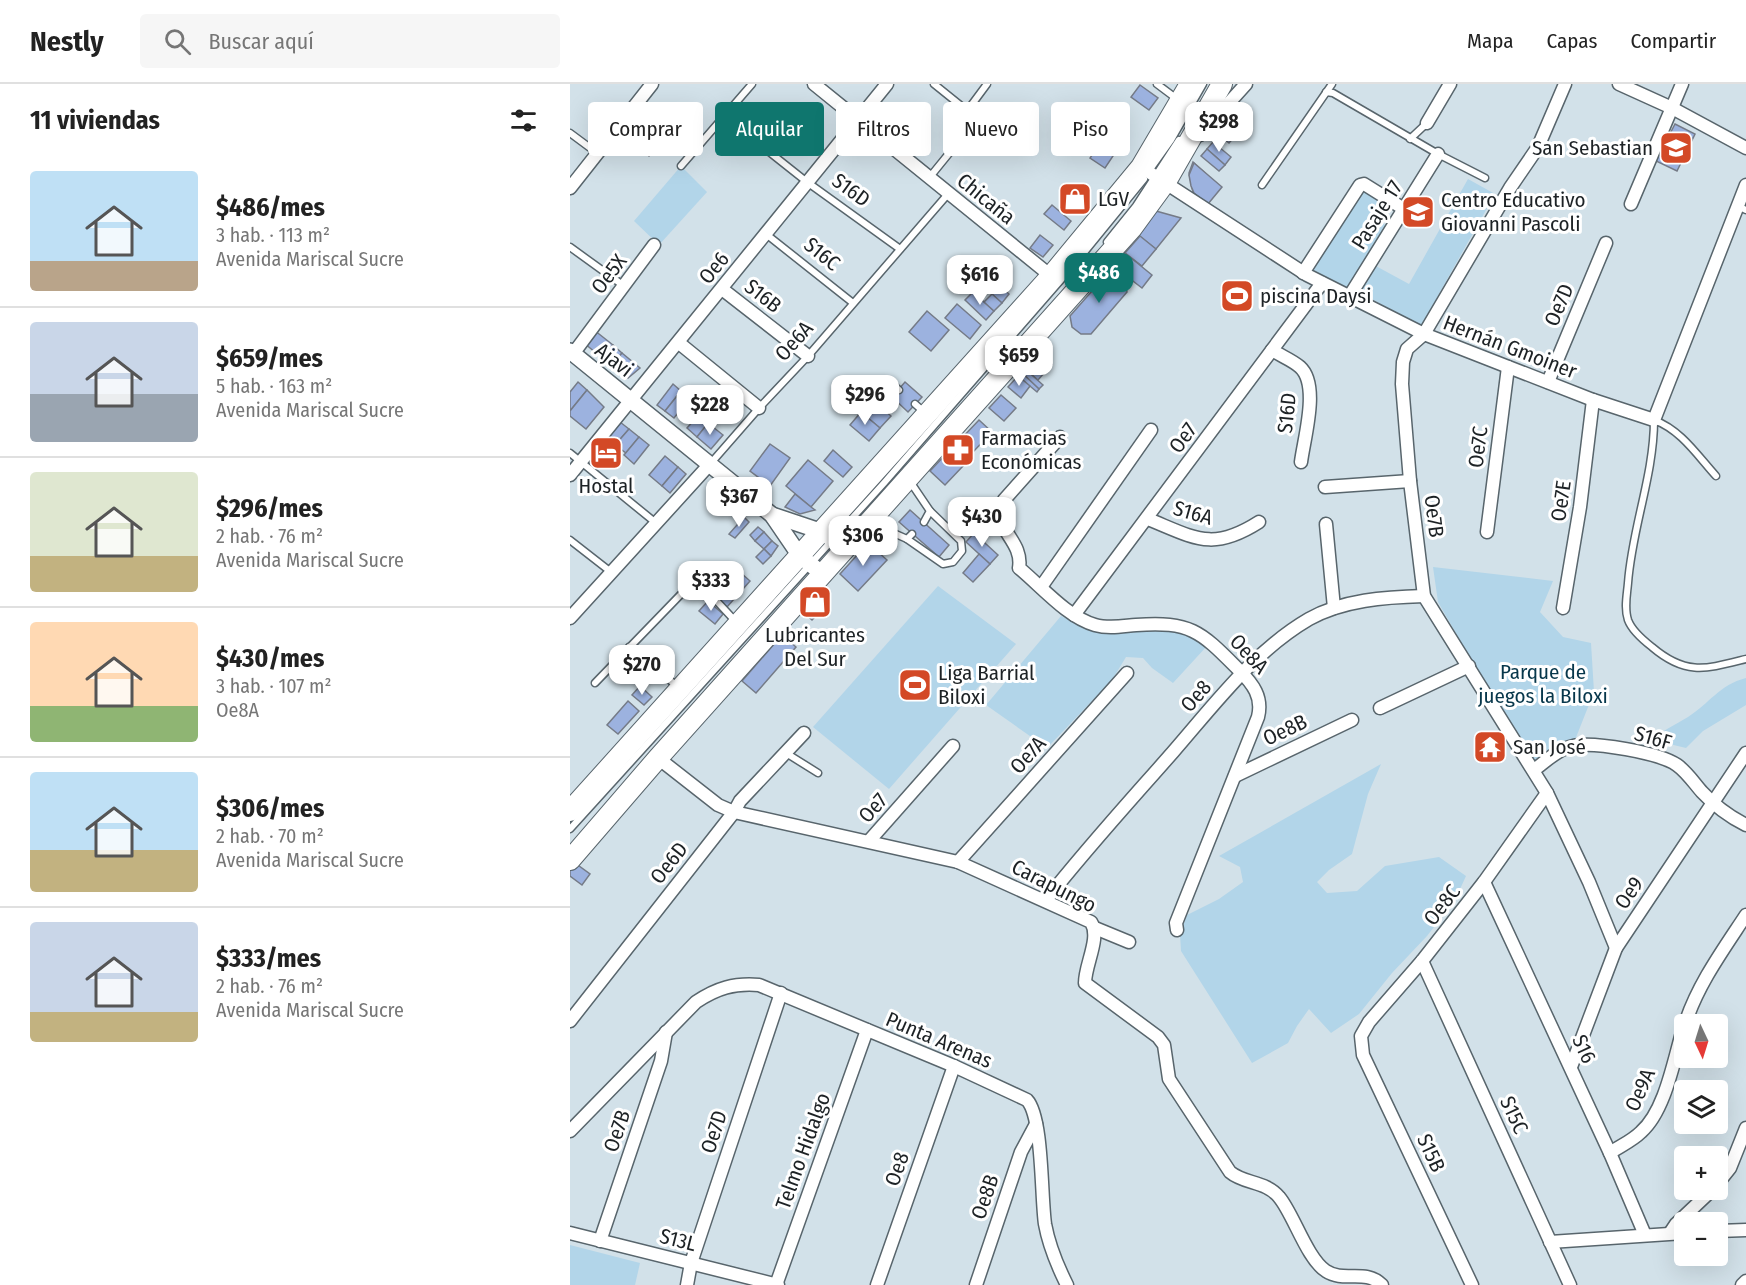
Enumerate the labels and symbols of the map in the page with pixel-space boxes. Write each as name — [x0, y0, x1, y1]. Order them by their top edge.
pin: $298 — [1183, 102, 1255, 153]
school or university icon: San Sebastian — [1658, 130, 1694, 166]
place label: San Sebastian — [1532, 135, 1653, 161]
street label: S16D — [827, 168, 875, 212]
street label: Chicaña — [952, 168, 1020, 230]
street label: Pasaje 17 — [1346, 176, 1408, 254]
shop icon: LGV — [1057, 181, 1093, 217]
place label: LGV — [1098, 186, 1129, 212]
place label: Centro Educativo Giovanni Pascoli — [1441, 187, 1585, 237]
school or university icon: Centro Educativo Giovanni Pascoli — [1400, 194, 1436, 230]
street label: S16C — [799, 232, 846, 277]
street label: Oe6 — [693, 247, 735, 289]
street label: Oe5X — [586, 248, 633, 299]
pin: $486 — [1063, 253, 1135, 304]
pin: $616 — [944, 255, 1016, 306]
street label: S16B — [739, 273, 787, 319]
sports icon: piscina Daysi — [1219, 278, 1255, 314]
street label: Oe7D — [1539, 280, 1579, 330]
place label: piscina Daysi — [1260, 283, 1371, 309]
street label: Hernán Gmoiner — [1439, 310, 1581, 385]
street label: Oe6A — [769, 316, 819, 366]
pin: $659 — [983, 336, 1055, 387]
street label: Ajavi — [590, 337, 638, 383]
pin: $296 — [829, 375, 901, 426]
pin: $228 — [674, 385, 746, 436]
street label: S16D — [1272, 391, 1302, 435]
street label: Oe7 — [1163, 418, 1203, 458]
street label: Oe7C — [1463, 424, 1493, 469]
place label: Farmacias Económicas — [981, 425, 1082, 475]
pharmacy icon: Farmacias Económicas — [940, 432, 976, 468]
hotel icon: Hostal — [588, 435, 624, 471]
place label: Hostal — [578, 473, 634, 499]
pin: $367 — [703, 477, 775, 528]
street label: Oe7E — [1545, 479, 1577, 523]
street label: Oe7B — [1418, 493, 1450, 539]
street label: S16A — [1170, 495, 1216, 531]
pin: $430 — [946, 497, 1018, 548]
pin: $306 — [827, 516, 899, 567]
pin: $333 — [675, 561, 747, 612]
shop icon: Lubricantes Del Sur — [797, 584, 833, 620]
place label: Lubricantes Del Sur — [765, 622, 865, 672]
street label: Oe8A — [1224, 629, 1274, 679]
pin: $270 — [606, 645, 678, 696]
park label: Parque de juegos la Biloxi — [1477, 659, 1608, 709]
place label: Liga Barrial Biloxi — [938, 660, 1035, 710]
sports icon: Liga Barrial Biloxi — [897, 667, 933, 703]
street label: Oe8 — [1175, 675, 1217, 717]
street label: Oe8B — [1259, 709, 1311, 751]
street label: S16F — [1631, 720, 1675, 756]
temple icon: San José — [1472, 729, 1508, 765]
street label: Oe7A — [1004, 731, 1052, 779]
place label: San José — [1513, 734, 1586, 760]
street label: Oe7 — [853, 788, 893, 828]
street label: Oe6D — [645, 837, 693, 889]
street label: Carapungo — [1007, 854, 1101, 918]
street label: Oe9 — [1609, 872, 1649, 914]
street label: Oe8C — [1418, 879, 1466, 931]
street label: Punta Arenas — [882, 1006, 996, 1074]
north arrow — [1674, 1014, 1728, 1068]
street label: S16 — [1566, 1031, 1602, 1067]
street label: Oe9A — [1619, 1064, 1661, 1116]
street label: Telmo Hidalgo — [770, 1089, 836, 1213]
street label: S15C — [1494, 1092, 1534, 1138]
street label: Oe7B — [598, 1107, 636, 1155]
street label: Oe7D — [695, 1107, 733, 1157]
street label: S15B — [1411, 1130, 1451, 1176]
street label: Oe8 — [879, 1149, 915, 1189]
street label: Oe8B — [965, 1171, 1005, 1223]
street label: S13L — [657, 1223, 700, 1257]

